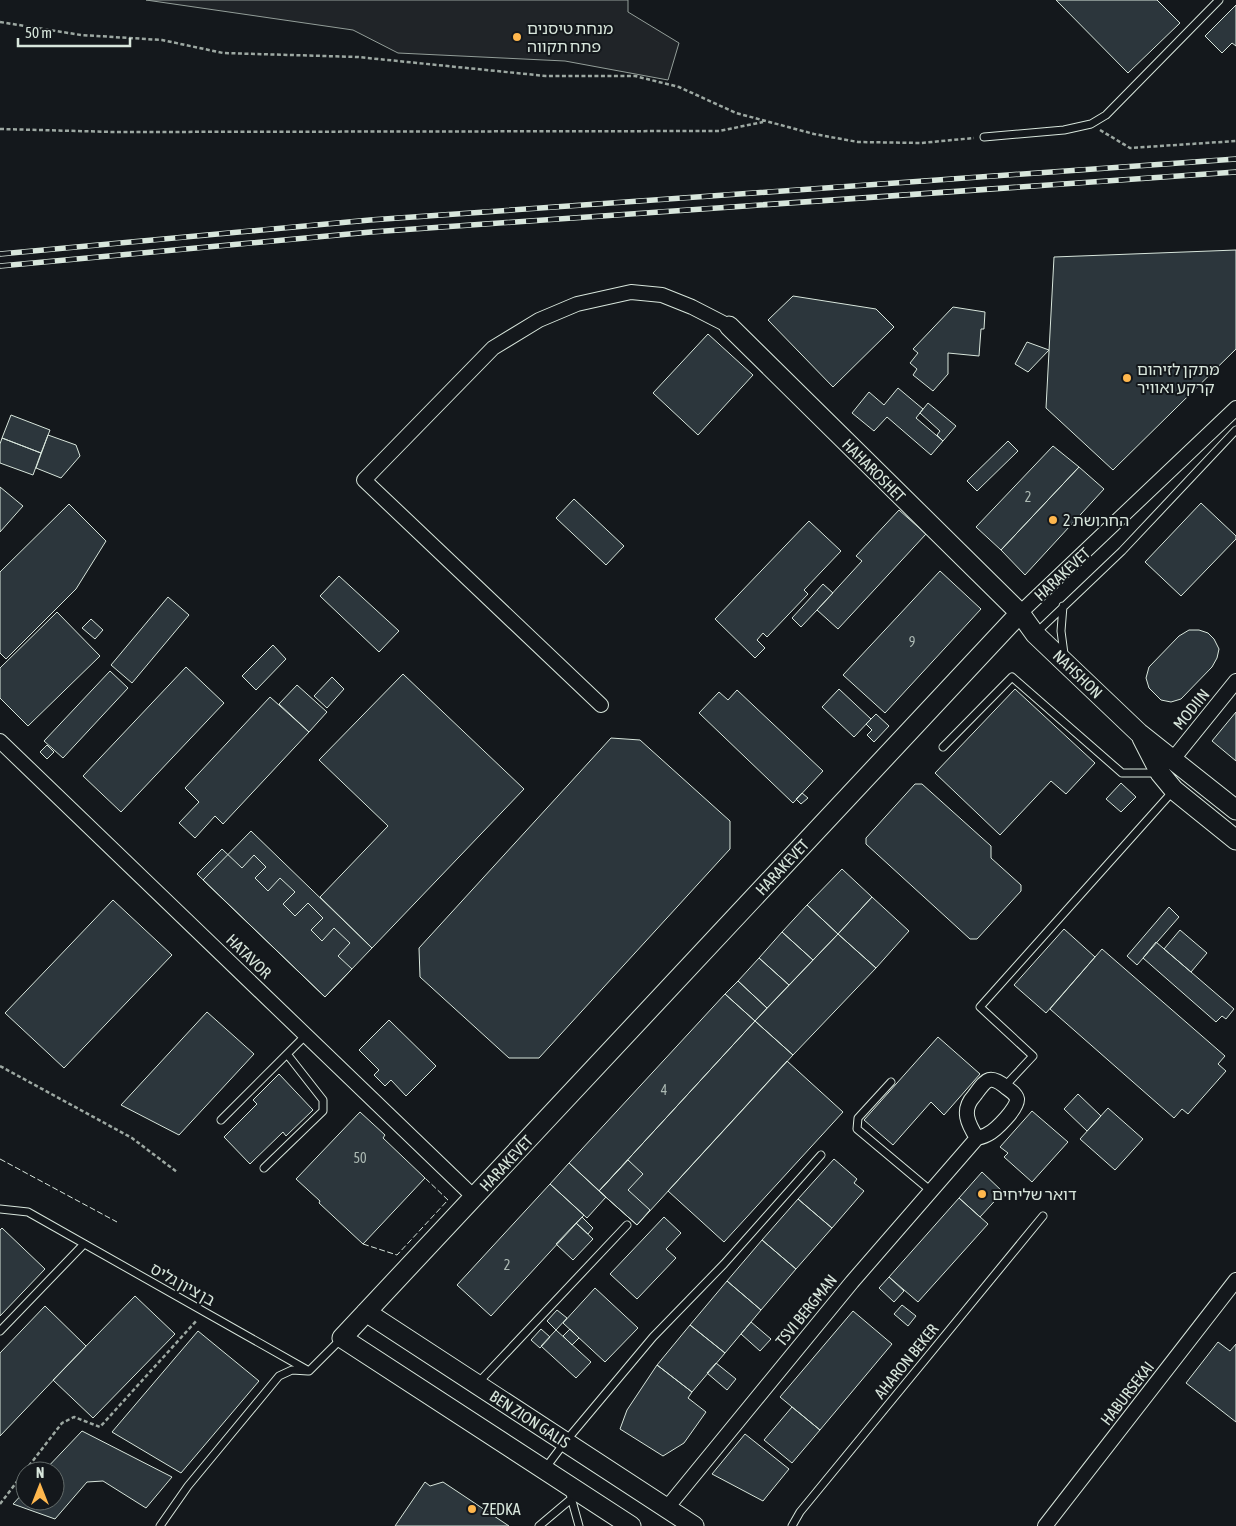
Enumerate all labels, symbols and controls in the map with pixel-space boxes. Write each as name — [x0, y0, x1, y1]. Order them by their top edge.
scale bar — [18, 15, 130, 47]
place label: מנחת טיסנים פתח תקווה — [527, 19, 613, 55]
text: 50 m — [25, 24, 52, 41]
marker: מנחת טיסנים פתח תקווה — [511, 31, 523, 43]
place label: מתקן לזיהום קרקע ואוויר — [1137, 360, 1220, 396]
marker: מתקן לזיהום קרקע ואוויר — [1121, 372, 1133, 384]
street label: HAHAROSHET — [839, 435, 909, 505]
house number: 2 — [1025, 489, 1031, 505]
place label: החרושת 2 — [1063, 511, 1129, 529]
marker: החרושת 2 — [1047, 514, 1059, 526]
street label: HARAKEVET — [1031, 544, 1093, 604]
house number: 9 — [909, 634, 915, 650]
street label: NAHSHON — [1050, 646, 1106, 702]
street label: MODIIN — [1169, 685, 1213, 733]
street label: HARAKEVET — [752, 836, 812, 898]
street label: HATAVOR — [223, 930, 275, 982]
house number: 4 — [661, 1082, 668, 1098]
street label: HARAKEVET — [476, 1132, 536, 1194]
house number: 50 — [353, 1150, 367, 1166]
place label: דואר שליחים — [992, 1185, 1077, 1203]
marker: דואר שליחים — [976, 1188, 988, 1200]
house number: 2 — [504, 1257, 510, 1273]
street label: בן ציון גליס — [148, 1259, 218, 1309]
street label: TSVI BERGMAN — [772, 1271, 840, 1349]
street label: AHARON BEKER — [870, 1320, 942, 1402]
street label: HABURSEKAI — [1097, 1358, 1157, 1428]
street label: BEN ZION GALIS — [487, 1387, 574, 1452]
north arrow — [15, 1461, 65, 1511]
text: N — [36, 1465, 44, 1481]
place label: ZEDKA — [482, 1500, 521, 1518]
marker: ZEDKA — [466, 1503, 478, 1515]

